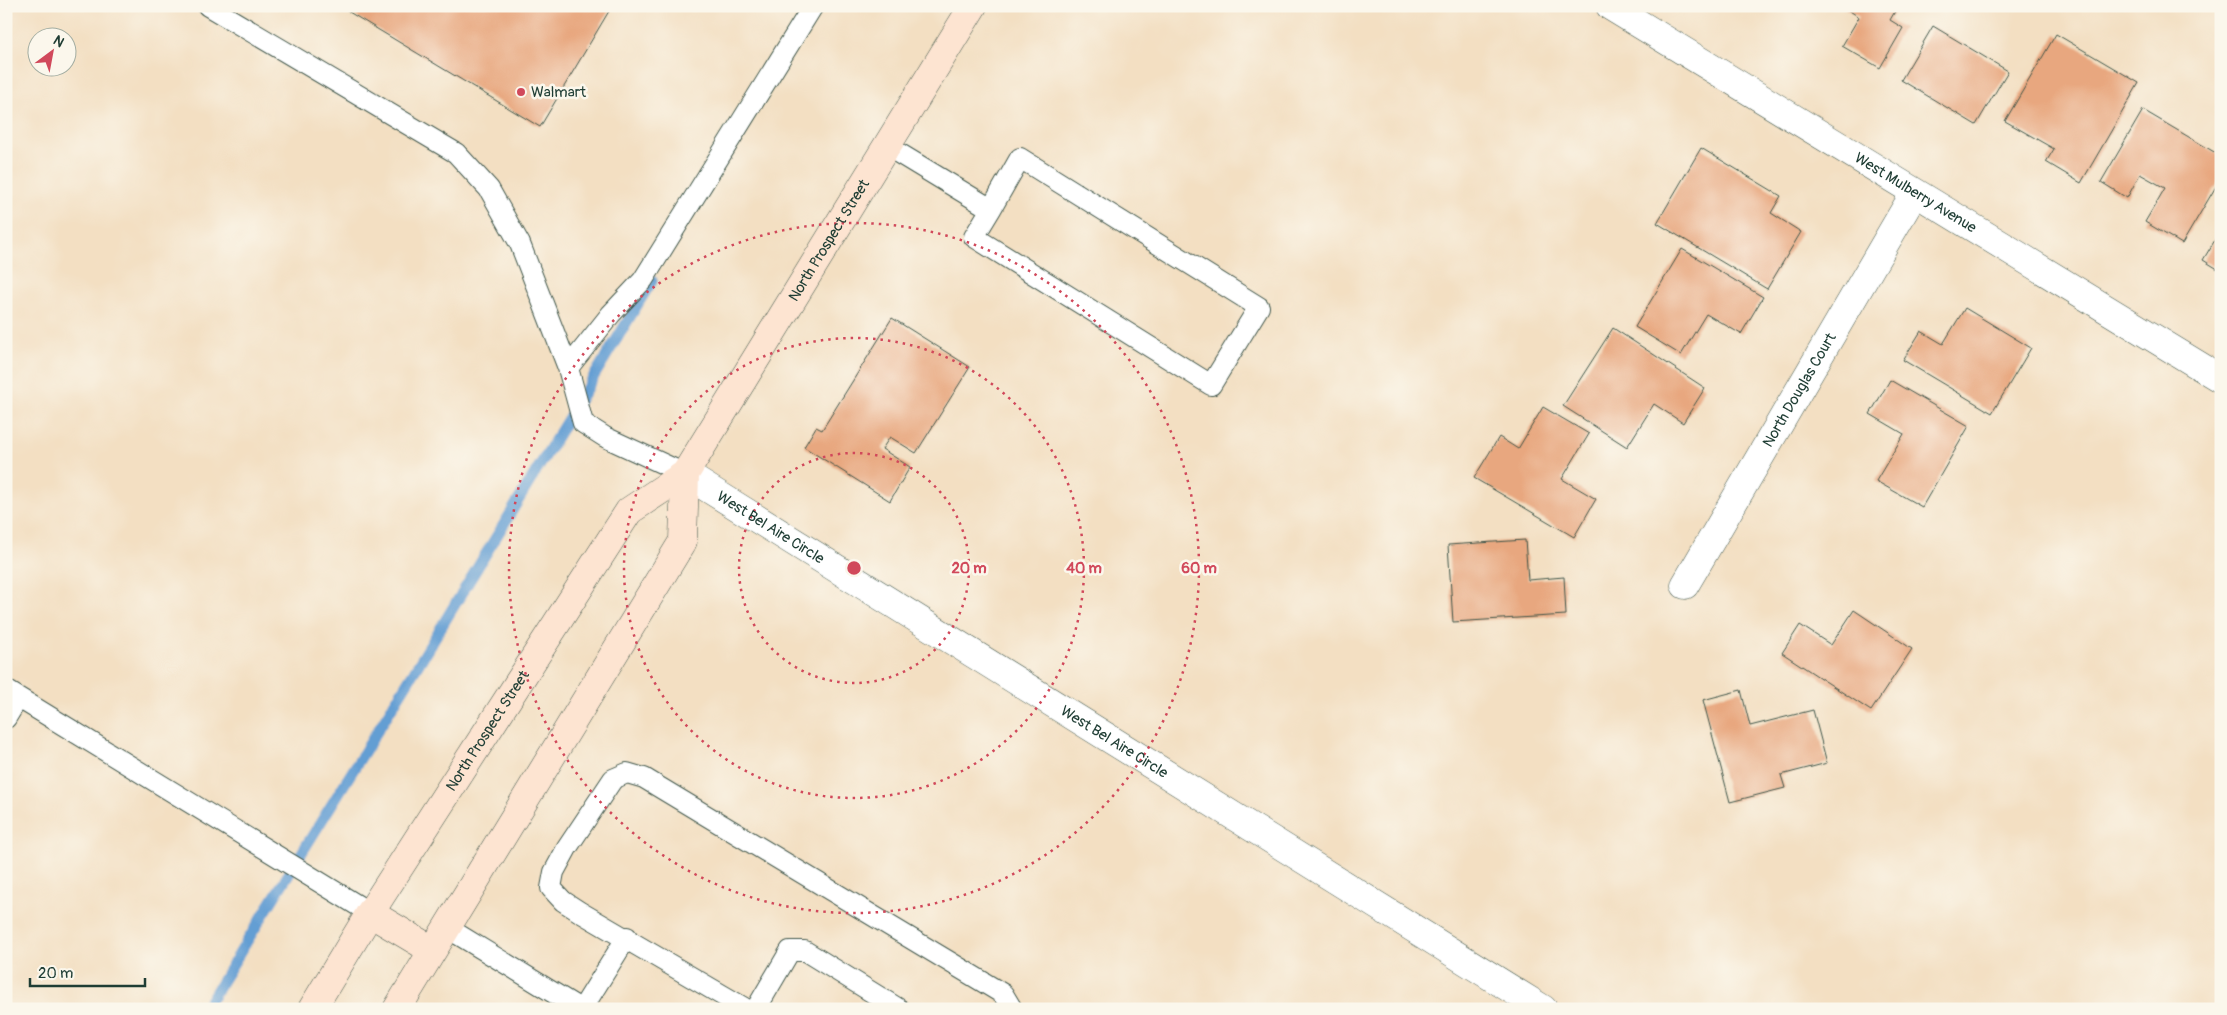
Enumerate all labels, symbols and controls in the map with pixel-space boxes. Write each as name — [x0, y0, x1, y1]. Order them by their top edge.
north arrow — [28, 28, 78, 78]
text: N — [50, 32, 67, 51]
place label: Walmart — [531, 83, 587, 102]
marker: Walmart — [515, 86, 527, 98]
street label: West Mulberry Avenue — [1851, 148, 1981, 237]
street label: North Prospect Street — [784, 175, 874, 305]
street label: North Douglas Court — [1758, 329, 1841, 451]
street label: West Bel Aire Circle — [713, 487, 828, 568]
centre of rings — [845, 559, 863, 577]
text: 20 m — [951, 559, 987, 578]
text: 40 m — [1066, 559, 1102, 578]
text: 60 m — [1181, 559, 1217, 578]
street label: North Prospect Street — [442, 666, 534, 795]
street label: West Bel Aire Circle — [1057, 701, 1172, 783]
scale bar — [30, 955, 145, 987]
text: 20 m — [38, 964, 73, 983]

